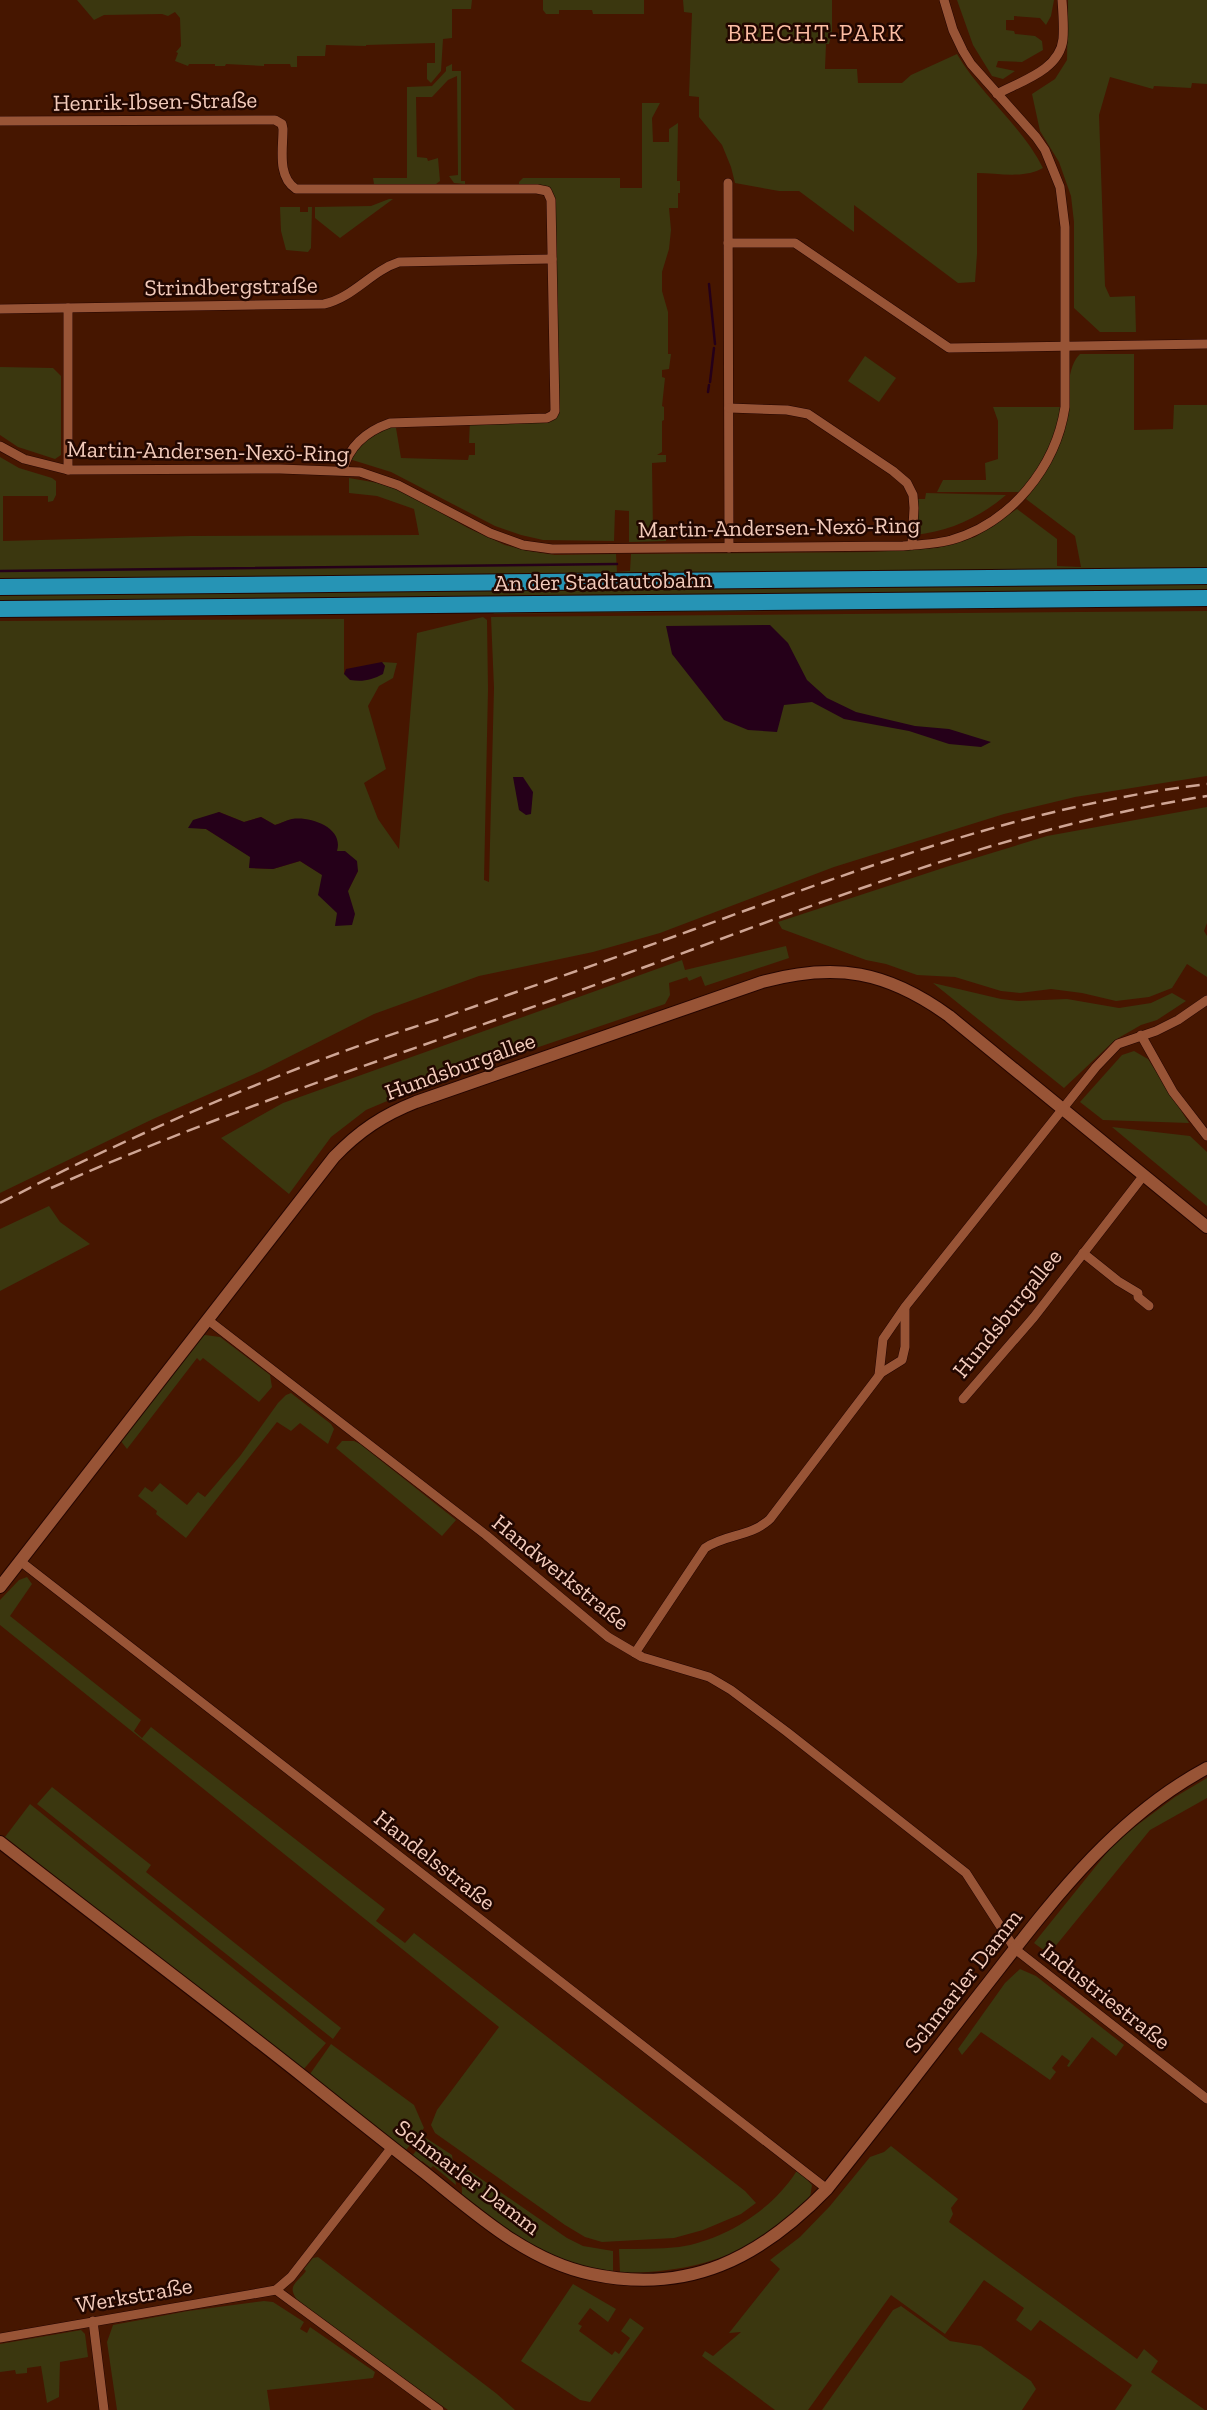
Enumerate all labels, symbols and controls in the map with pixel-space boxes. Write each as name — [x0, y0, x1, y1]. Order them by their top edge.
district label: BRECHT-PARK — [727, 18, 905, 47]
street label: Henrik-Ibsen-Straße — [53, 85, 257, 117]
street label: Strindbergstraße — [144, 270, 318, 302]
street label: Martin-Andersen-Nexö-Ring — [67, 435, 350, 467]
street label: Martin-Andersen-Nexö-Ring — [638, 511, 921, 543]
street label: An der Stadtautobahn — [494, 565, 712, 597]
street label: Hundsburgallee — [381, 1026, 539, 1106]
street label: Hundsburgallee — [946, 1243, 1068, 1383]
street label: Handwerkstraße — [487, 1508, 635, 1636]
street label: Handelsstraße — [369, 1804, 501, 1916]
street label: Schmarler Damm — [898, 1903, 1028, 2058]
street label: Industriestraße — [1036, 1937, 1176, 2055]
street label: Schmarler Damm — [390, 2113, 546, 2241]
street label: Werkstraße — [74, 2271, 194, 2319]

